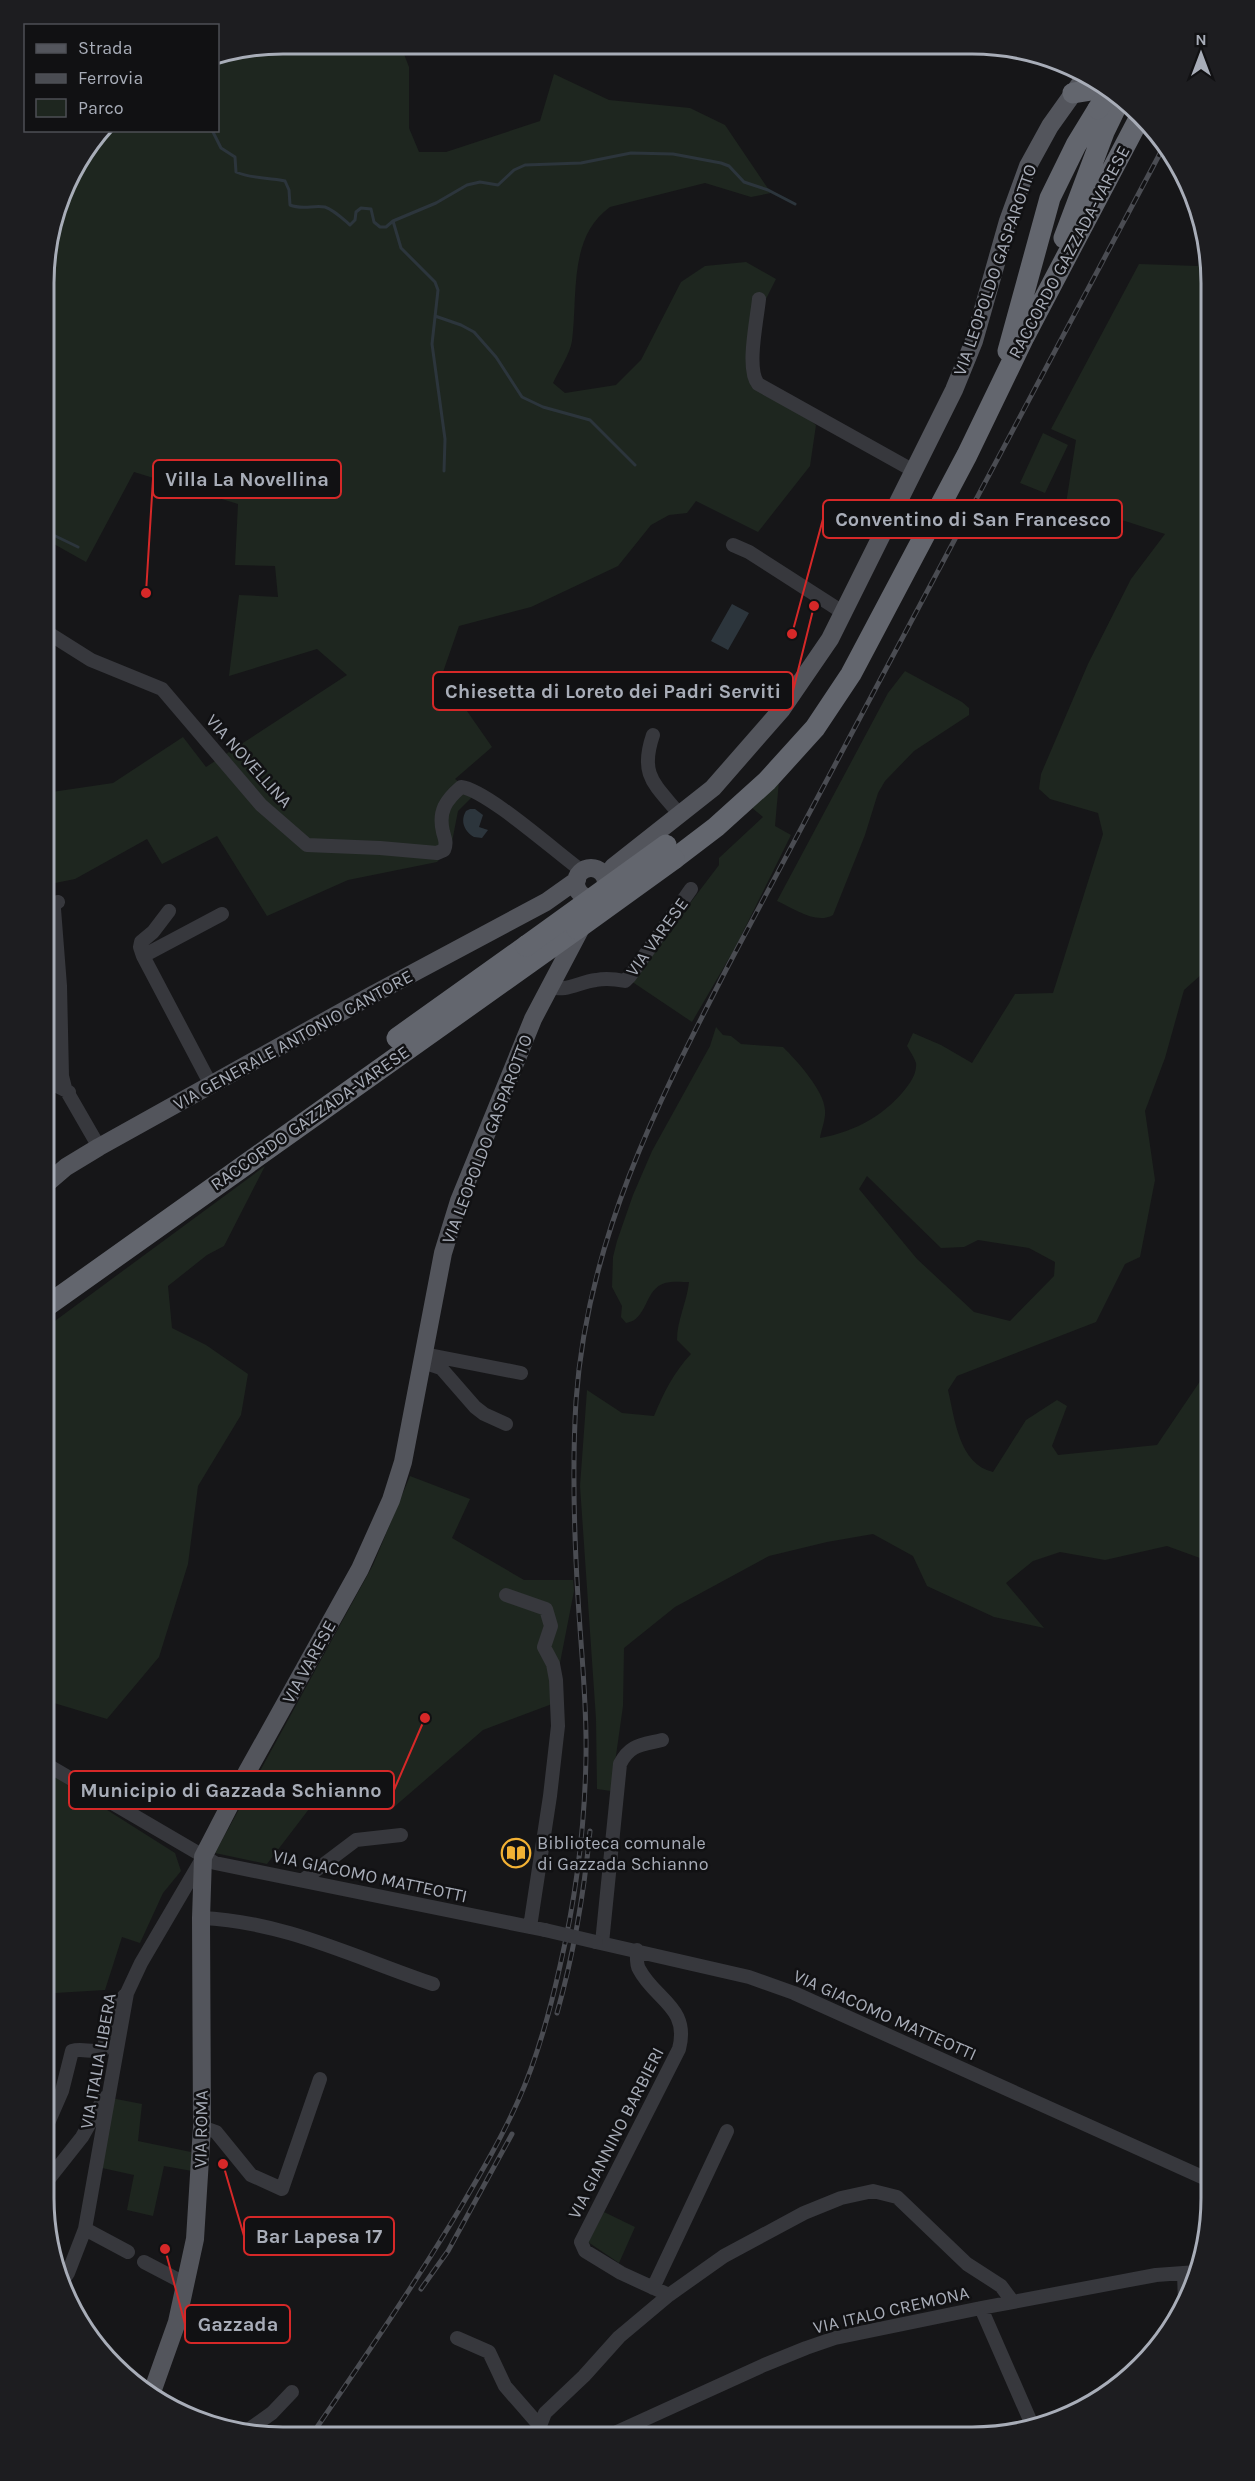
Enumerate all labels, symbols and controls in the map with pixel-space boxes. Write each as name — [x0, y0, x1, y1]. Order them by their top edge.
legend — [24, 24, 219, 132]
north arrow — [1171, 24, 1231, 84]
text: N — [1195, 30, 1207, 49]
text: Strada — [78, 37, 133, 59]
text: Ferrovia — [78, 67, 143, 89]
text: Parco — [78, 97, 124, 119]
street label: RACCORDO GAZZADA-VARESE — [1003, 142, 1135, 362]
street label: VIA LEOPOLDO GASPAROTTO — [948, 161, 1042, 379]
callout: Villa La Novellina — [153, 460, 341, 498]
text: Villa La Novellina — [165, 468, 329, 491]
callout: Conventino di San Francesco — [823, 500, 1122, 538]
text: Conventino di San Francesco — [835, 508, 1111, 531]
callout: Chiesetta di Loreto dei Padri Serviti — [433, 672, 793, 710]
text: Chiesetta di Loreto dei Padri Serviti — [445, 680, 781, 703]
street label: VIA NOVELLINA — [201, 710, 297, 812]
street label: VIA VARESE — [621, 893, 693, 981]
street label: VIA GENERALE ANTONIO CANTORE — [170, 965, 416, 1115]
street label: VIA LEOPOLDO GASPAROTTO — [437, 1031, 537, 1247]
street label: RACCORDO GAZZADA-VARESE — [206, 1041, 414, 1195]
street label: VIA VARESE — [277, 1617, 341, 1707]
callout: Municipio di Gazzada Schianno — [69, 1771, 394, 1809]
text: Municipio di Gazzada Schianno — [80, 1779, 382, 1802]
place label: Biblioteca comunale di Gazzada Schianno — [537, 1832, 709, 1875]
library icon: Biblioteca comunale di Gazzada Schianno — [500, 1837, 532, 1869]
street label: VIA GIACOMO MATTEOTTI — [271, 1845, 469, 1907]
street label: VIA GIACOMO MATTEOTTI — [790, 1965, 980, 2065]
street label: VIA ITALIA LIBERA — [75, 1991, 121, 2131]
street label: VIA GIANNINO BARBIERI — [563, 2044, 669, 2222]
street label: VIA ROMA — [189, 2090, 213, 2168]
callout: Bar Lapesa 17 — [244, 2217, 394, 2255]
text: Bar Lapesa 17 — [256, 2225, 382, 2248]
street label: VIA ITALO CREMONA — [811, 2281, 971, 2339]
callout: Gazzada — [185, 2305, 290, 2343]
text: Gazzada — [198, 2313, 278, 2336]

